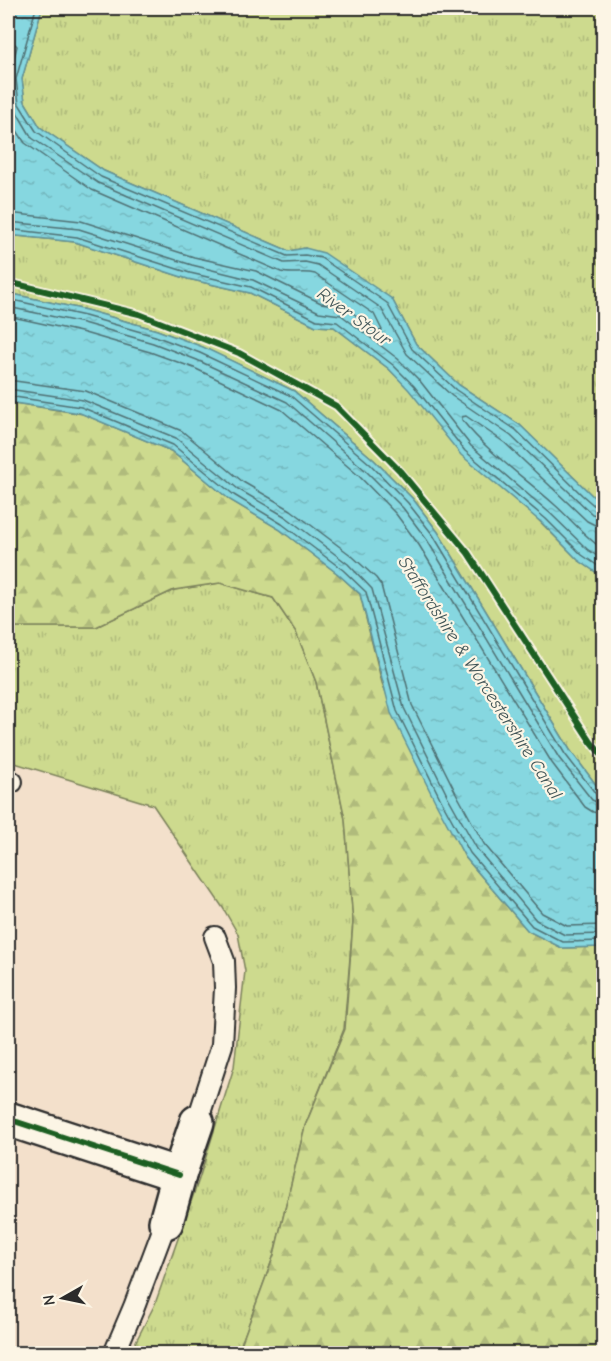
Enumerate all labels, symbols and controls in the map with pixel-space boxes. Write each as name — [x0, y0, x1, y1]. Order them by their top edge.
water label: River Stour — [313, 283, 396, 351]
water label: Staffordshire & Worcestershire Canal — [394, 553, 567, 804]
north arrow — [33, 1268, 93, 1328]
text: N — [39, 1294, 59, 1307]

